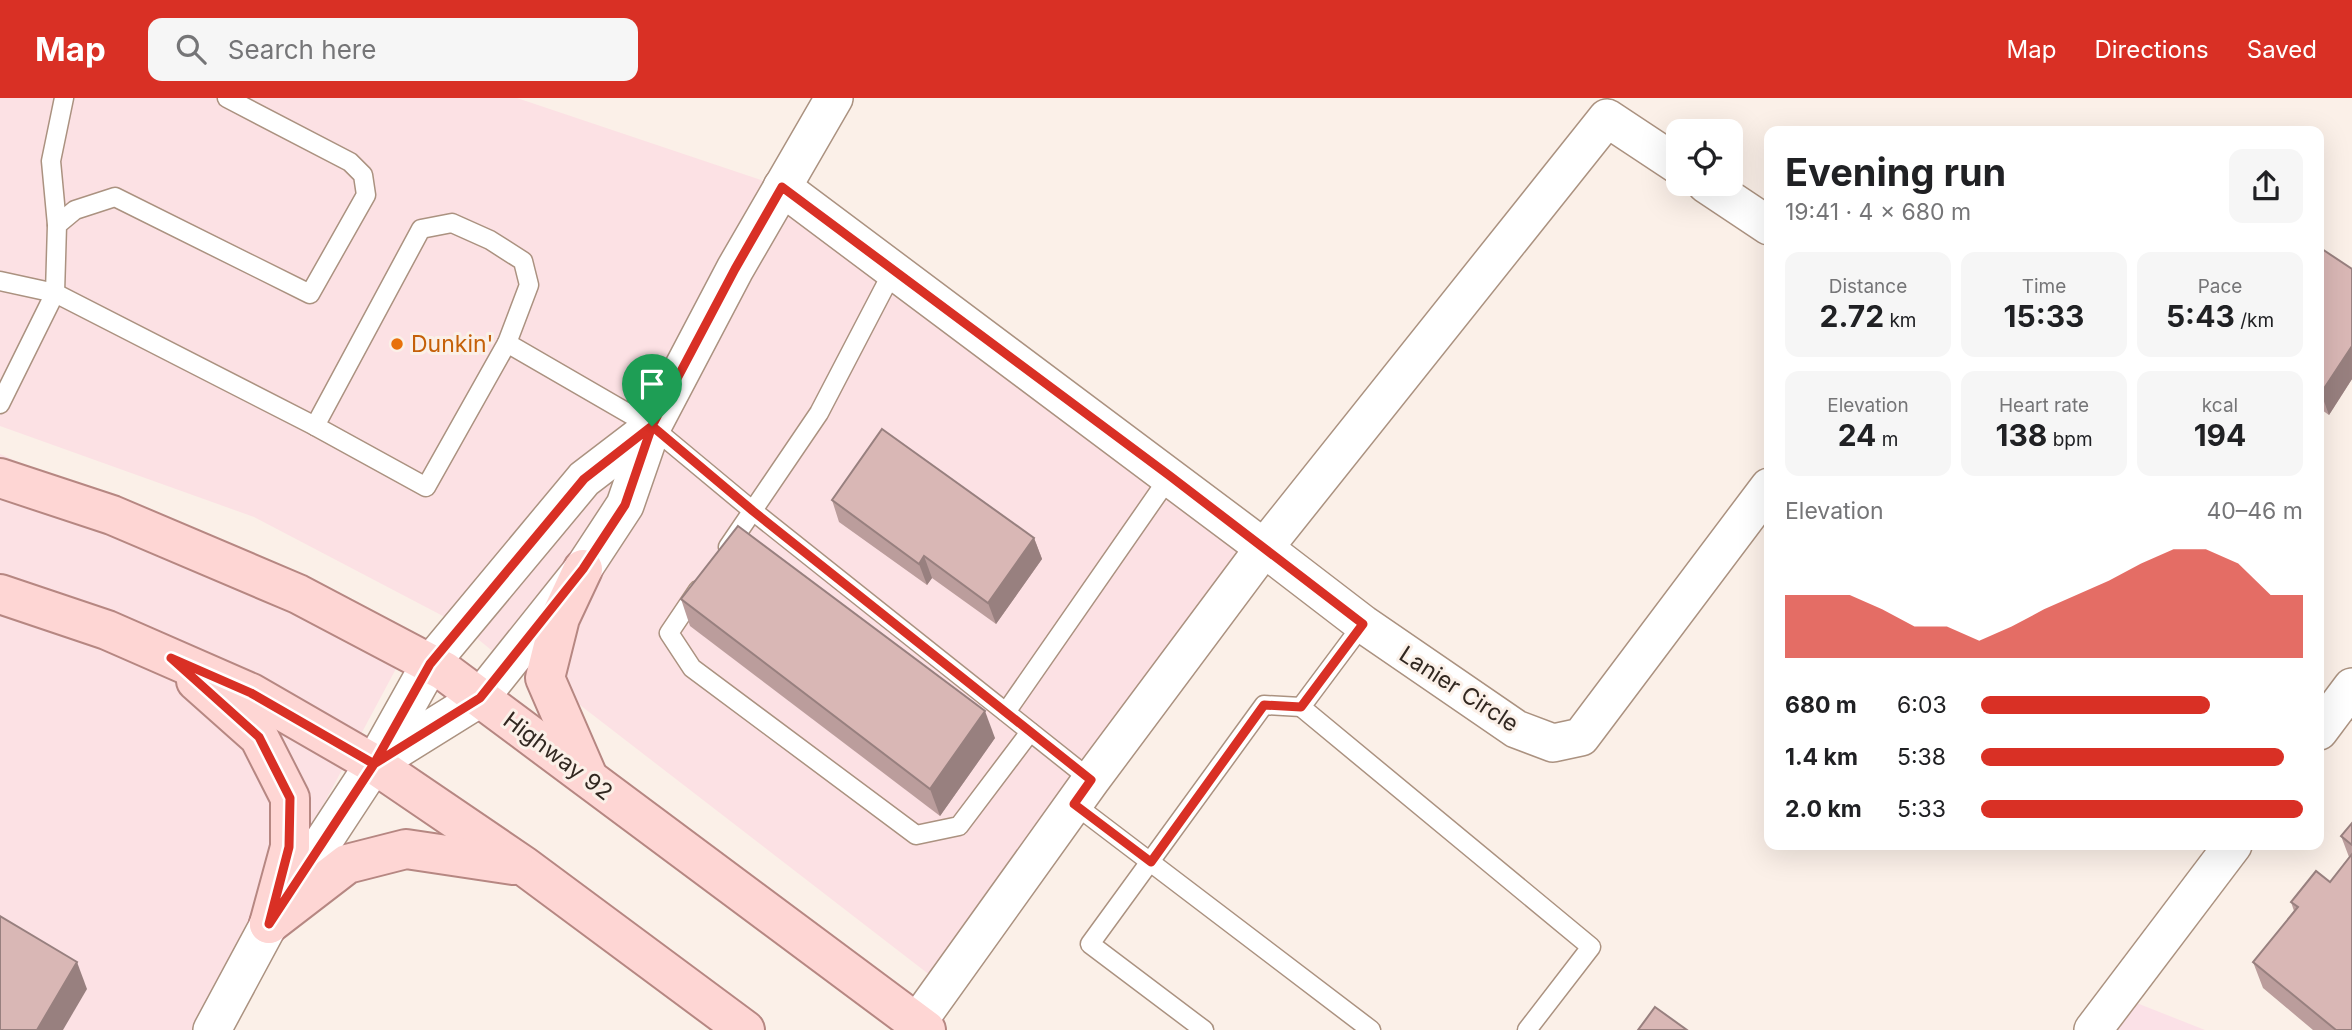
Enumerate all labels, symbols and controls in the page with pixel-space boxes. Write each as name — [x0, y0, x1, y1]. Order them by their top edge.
search box — [148, 18, 638, 81]
text: Map — [35, 29, 106, 69]
icon: search — [172, 30, 210, 68]
text: Search here — [228, 34, 376, 65]
text: Map — [2007, 35, 2056, 64]
text: Directions — [2094, 35, 2209, 64]
text: Saved — [2247, 35, 2317, 64]
map controls — [1666, 119, 1743, 196]
button: locate — [1666, 119, 1743, 196]
text: Evening run — [1785, 149, 2006, 195]
button: share — [2229, 149, 2303, 223]
text: 19:41 · 4 × 680 m — [1785, 198, 1971, 226]
text: Distance — [1829, 275, 1907, 298]
text: Time — [2022, 275, 2066, 298]
text: Pace — [2198, 275, 2242, 298]
text: 2.72 — [1820, 298, 1884, 334]
text: 15:33 — [2004, 298, 2084, 334]
text: 5:43 — [2166, 298, 2235, 334]
text: km — [1884, 309, 1916, 332]
text: /km — [2235, 309, 2274, 332]
place label: Dunkin' — [411, 330, 493, 358]
marker: Dunkin' — [389, 336, 405, 352]
pin — [622, 354, 682, 426]
icon: arrive — [633, 365, 671, 403]
text: Elevation — [1827, 394, 1909, 417]
text: Heart rate — [1999, 394, 2089, 417]
text: kcal — [2202, 394, 2238, 417]
text: 24 — [1838, 417, 1876, 453]
text: 138 — [1995, 417, 2047, 453]
text: 194 — [2194, 417, 2246, 453]
text: m — [1876, 428, 1898, 451]
text: bpm — [2047, 428, 2093, 451]
text: Elevation — [1785, 497, 1884, 525]
text: 40–46 m — [2206, 497, 2303, 525]
street label: Lanier Circle — [1394, 640, 1524, 738]
text: 680 m — [1785, 691, 1857, 719]
text: 6:03 — [1897, 691, 1947, 719]
street label: Highway 92 — [498, 706, 618, 806]
text: 1.4 km — [1785, 743, 1858, 771]
text: 5:38 — [1897, 743, 1946, 771]
text: 2.0 km — [1785, 795, 1862, 823]
text: 5:33 — [1897, 795, 1946, 823]

